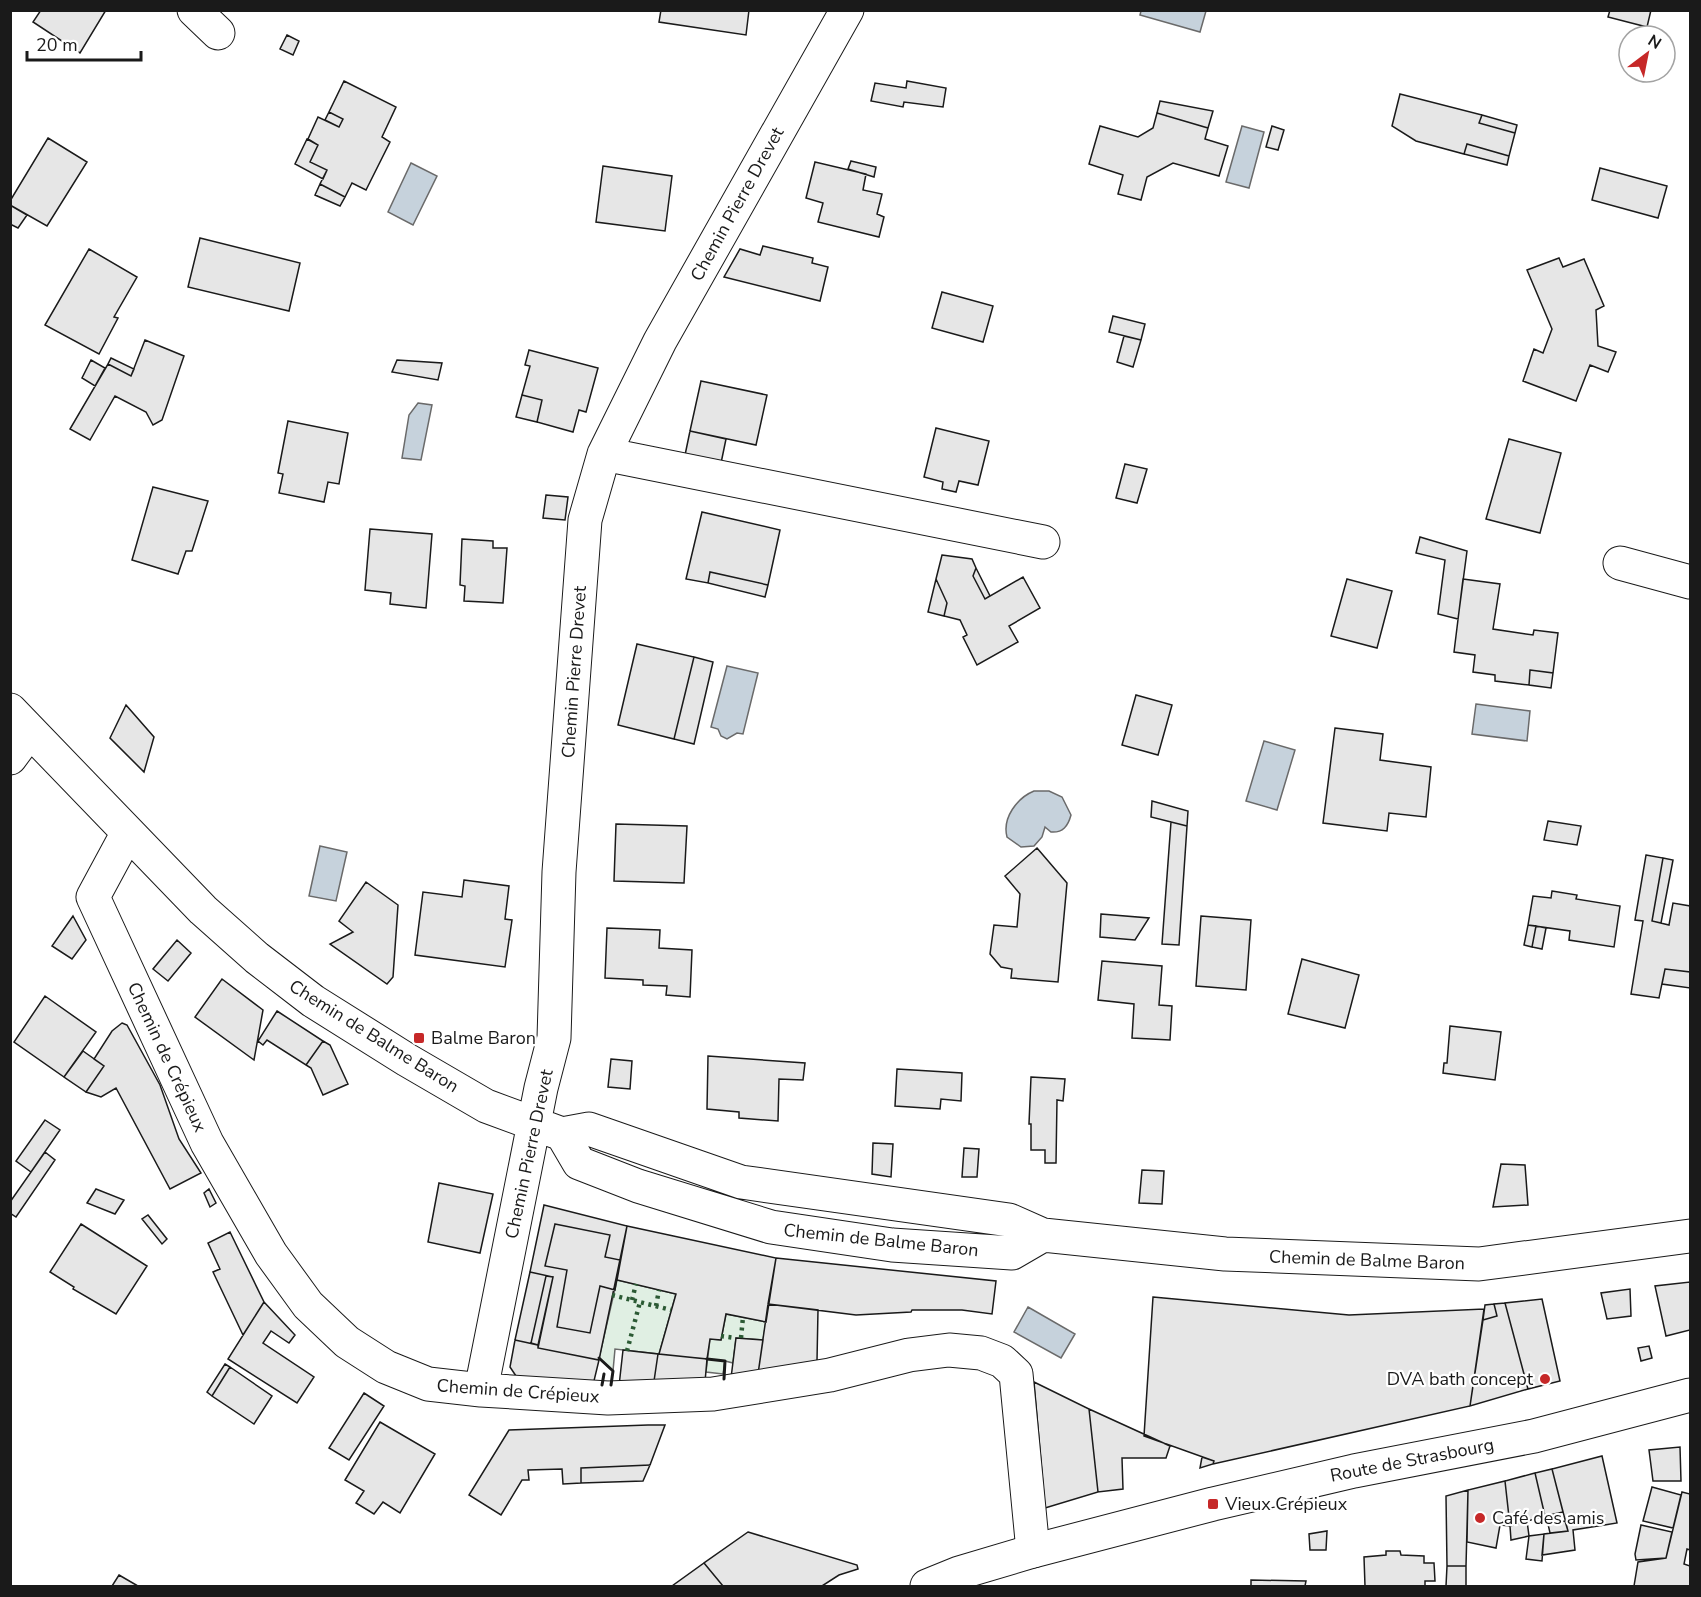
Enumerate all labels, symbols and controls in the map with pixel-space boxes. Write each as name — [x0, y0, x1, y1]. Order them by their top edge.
scale bar — [27, 24, 141, 62]
north arrow — [1617, 24, 1677, 84]
text: N — [1644, 30, 1665, 55]
text: 20 m — [36, 33, 78, 57]
street label: Chemin Pierre Drevet — [685, 122, 790, 285]
street label: Chemin Pierre Drevet — [556, 584, 592, 759]
street label: Chemin de Balme Baron — [285, 974, 463, 1098]
street label: Chemin de Crépieux — [122, 978, 213, 1136]
place label: Balme Baron — [431, 1026, 536, 1050]
marker: Balme Baron — [412, 1031, 426, 1045]
street label: Chemin Pierre Drevet — [499, 1066, 559, 1241]
street label: Chemin de Balme Baron — [782, 1218, 980, 1262]
street label: Chemin de Balme Baron — [1269, 1245, 1465, 1275]
place label: DVA bath concept — [1387, 1367, 1534, 1391]
marker: DVA bath concept — [1538, 1372, 1552, 1386]
street label: Chemin de Crépieux — [436, 1373, 601, 1409]
street label: Route de Strasbourg — [1328, 1432, 1496, 1488]
place label: Vieux Crépieux — [1224, 1492, 1348, 1516]
marker: Vieux Crépieux — [1206, 1497, 1220, 1511]
place label: Café des amis — [1492, 1506, 1604, 1530]
marker: Café des amis — [1473, 1511, 1487, 1525]

